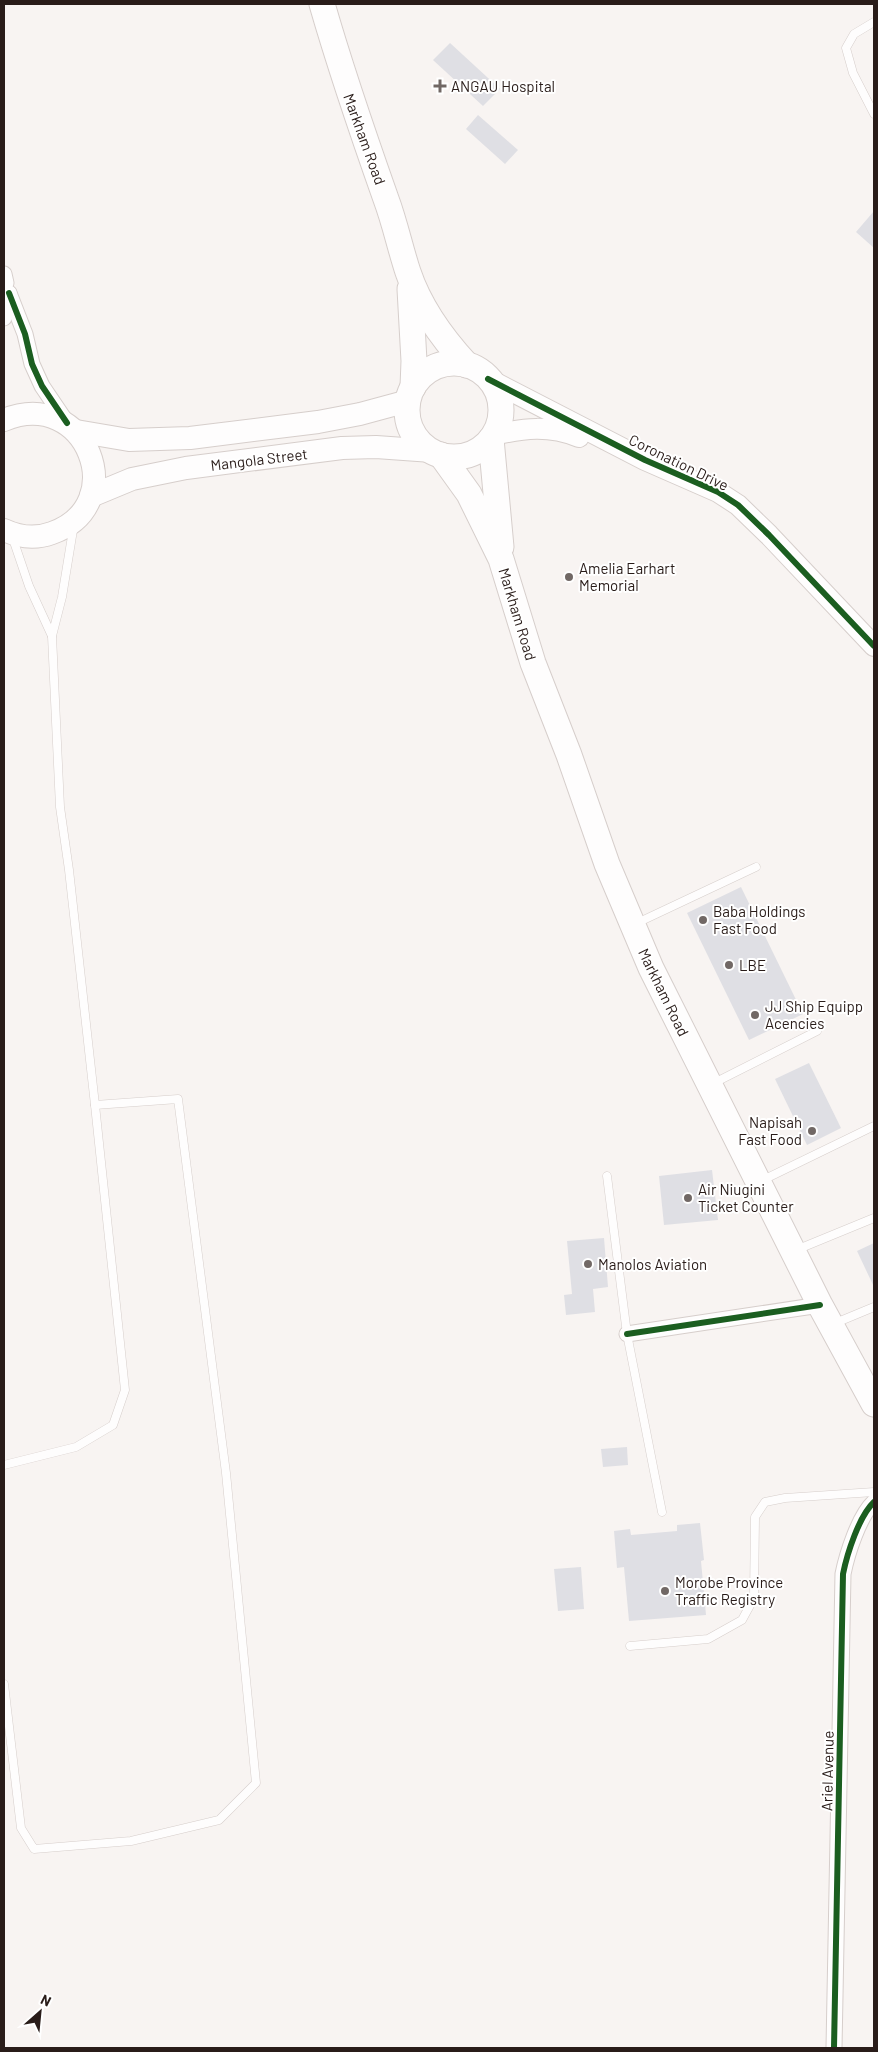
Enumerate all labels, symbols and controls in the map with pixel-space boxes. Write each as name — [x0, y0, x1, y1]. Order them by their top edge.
place label: ANGAU Hospital — [451, 77, 555, 95]
marker: ANGAU Hospital — [433, 79, 447, 93]
street label: Markham Road — [340, 91, 390, 187]
street label: Coronation Drive — [626, 430, 732, 494]
street label: Mangola Street — [209, 444, 309, 474]
place label: Amelia Earhart Memorial — [579, 559, 675, 594]
street label: Markham Road — [495, 566, 541, 662]
marker: Amelia Earhart Memorial — [563, 571, 575, 583]
place label: Baba Holdings Fast Food — [713, 902, 806, 937]
marker: Baba Holdings Fast Food — [697, 914, 709, 926]
street label: Markham Road — [635, 945, 693, 1039]
place label: LBE — [739, 956, 766, 974]
marker: LBE — [723, 959, 735, 971]
place label: JJ Ship Equipp Acencies — [765, 997, 863, 1032]
marker: JJ Ship Equipp Acencies — [749, 1009, 761, 1021]
place label: Napisah Fast Food — [738, 1113, 802, 1148]
marker: Napisah Fast Food — [806, 1125, 818, 1137]
place label: Air Niugini Ticket Counter — [698, 1180, 794, 1215]
marker: Air Niugini Ticket Counter — [682, 1192, 694, 1204]
place label: Manolos Aviation — [598, 1255, 707, 1273]
marker: Manolos Aviation — [582, 1258, 594, 1270]
place label: Morobe Province Traffic Registry — [675, 1573, 783, 1608]
marker: Morobe Province Traffic Registry — [659, 1585, 671, 1597]
street label: Ariel Avenue — [817, 1731, 837, 1811]
north arrow — [15, 1987, 65, 2037]
text: N — [38, 1990, 54, 2010]

